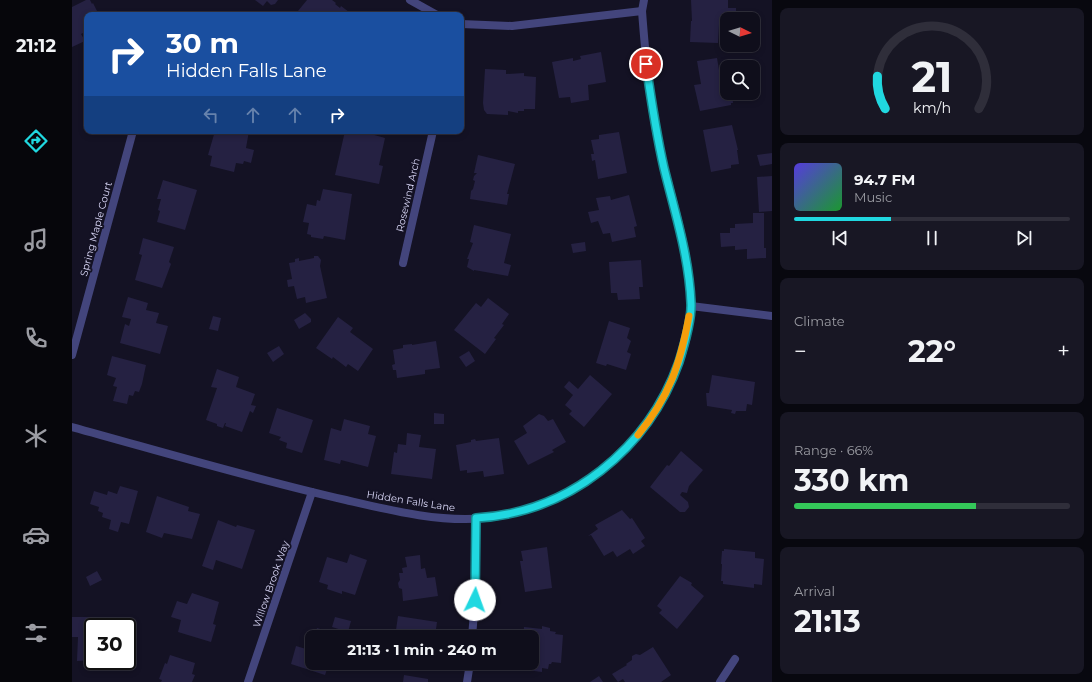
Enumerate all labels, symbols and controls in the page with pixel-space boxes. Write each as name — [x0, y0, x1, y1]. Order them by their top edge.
north arrow — [720, 12, 760, 52]
map controls — [720, 12, 760, 100]
text: 30 m — [166, 26, 239, 60]
icon: right — [100, 28, 152, 80]
text: 21:12 — [16, 35, 56, 57]
pin — [629, 47, 663, 81]
text: 21 — [912, 52, 952, 102]
icon: arrive — [635, 53, 657, 75]
text: Hidden Falls Lane — [166, 60, 327, 82]
button: search — [720, 60, 760, 100]
text: km/h — [913, 99, 951, 117]
icon: left — [200, 104, 222, 126]
icon: ahead — [242, 104, 264, 126]
icon: ahead — [284, 104, 306, 126]
icon: right — [326, 104, 348, 126]
icon: directions — [22, 127, 50, 155]
street label: Rosewind Arch — [393, 157, 423, 233]
text: 94.7 FM — [854, 170, 915, 189]
street label: Spring Maple Court — [77, 180, 115, 278]
text: Music — [854, 189, 892, 205]
icon: music — [22, 226, 50, 254]
icon: previous — [829, 227, 851, 249]
icon: pause — [921, 227, 943, 249]
icon: next — [1013, 227, 1035, 249]
text: Climate — [794, 313, 845, 329]
icon: phone — [22, 324, 50, 352]
text: 22° — [908, 333, 956, 370]
text: − — [794, 338, 807, 365]
text: + — [1057, 338, 1070, 365]
icon: climate — [22, 422, 50, 450]
text: Range · 66% — [794, 442, 873, 458]
text: 330 km — [794, 462, 909, 499]
street label: Hidden Falls Lane — [366, 488, 456, 514]
icon: car — [22, 521, 50, 549]
street label: Willow Brook Way — [250, 538, 292, 629]
position arrow — [454, 579, 496, 621]
text: Arrival — [794, 583, 835, 599]
text: 21:13 — [794, 603, 861, 640]
speed limit sign: 30 — [84, 618, 136, 670]
icon: filters — [22, 619, 50, 647]
text: 21:13 · 1 min · 240 m — [347, 640, 497, 659]

